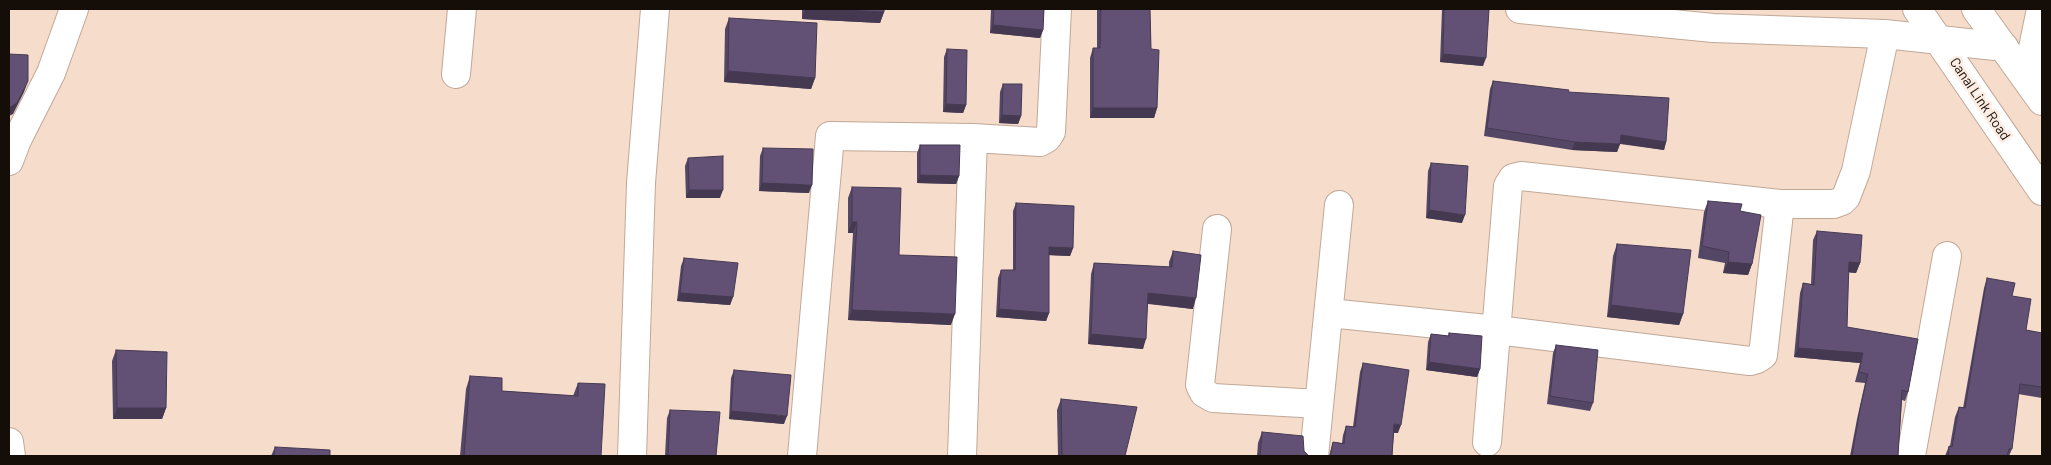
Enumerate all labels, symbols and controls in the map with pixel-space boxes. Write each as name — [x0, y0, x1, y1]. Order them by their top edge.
street label: Canal Link Road — [1946, 54, 2014, 144]

